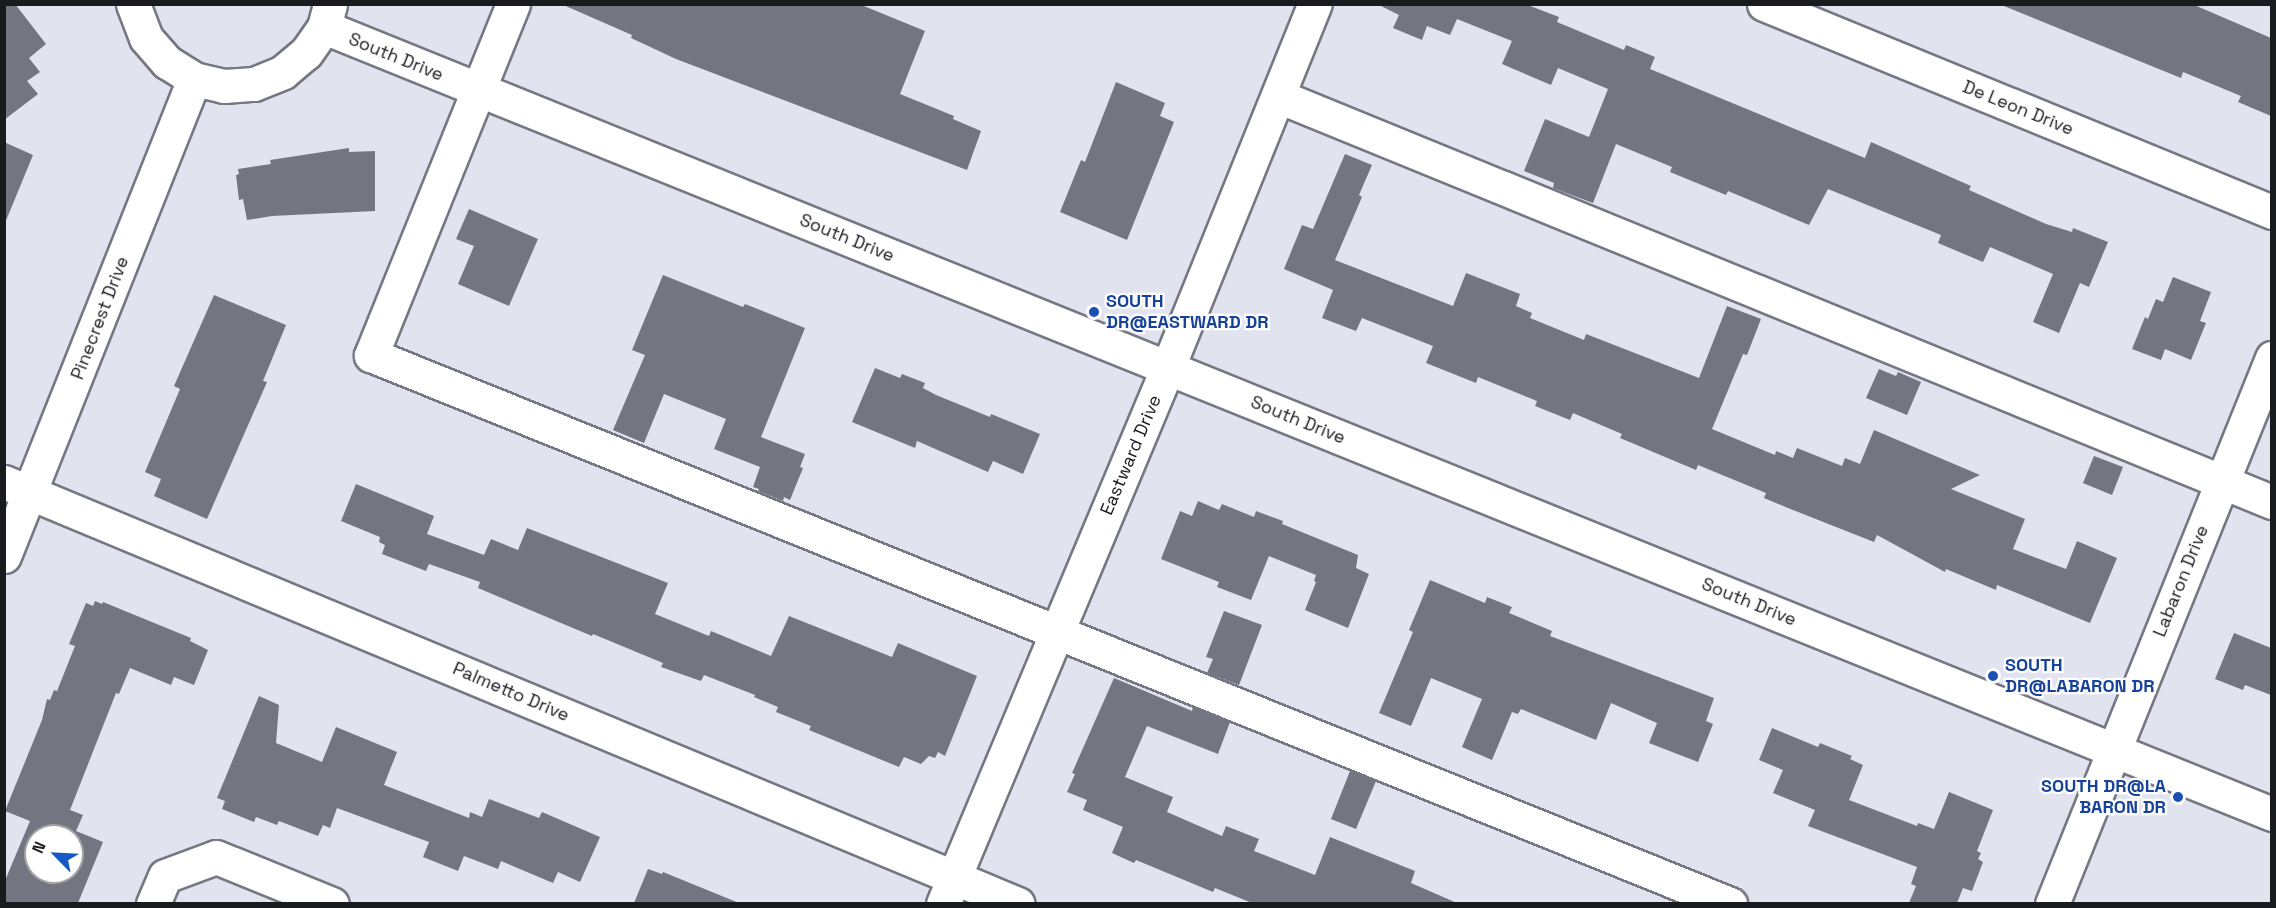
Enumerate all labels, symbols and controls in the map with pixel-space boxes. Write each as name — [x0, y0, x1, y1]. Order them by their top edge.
street label: South Drive — [345, 28, 447, 86]
street label: De Leon Drive — [1959, 76, 2077, 140]
street label: South Drive — [796, 209, 898, 267]
street label: Pinecrest Drive — [67, 253, 133, 383]
place label: SOUTH DR@EASTWARD DR — [1106, 291, 1269, 334]
marker: SOUTH DR@EASTWARD DR — [1087, 305, 1101, 319]
street label: South Drive — [1247, 391, 1349, 449]
street label: Eastward Drive — [1096, 392, 1166, 518]
street label: Labaron Drive — [2149, 522, 2213, 640]
street label: South Drive — [1698, 573, 1800, 631]
place label: SOUTH DR@LABARON DR — [2005, 655, 2155, 698]
street label: Palmetto Drive — [449, 658, 573, 726]
marker: SOUTH DR@LABARON DR — [1986, 669, 2000, 683]
place label: SOUTH DR@LA BARON DR — [2041, 776, 2166, 818]
marker: SOUTH DR@LA BARON DR — [2171, 790, 2185, 804]
north arrow — [24, 824, 84, 884]
text: N — [27, 838, 51, 856]

